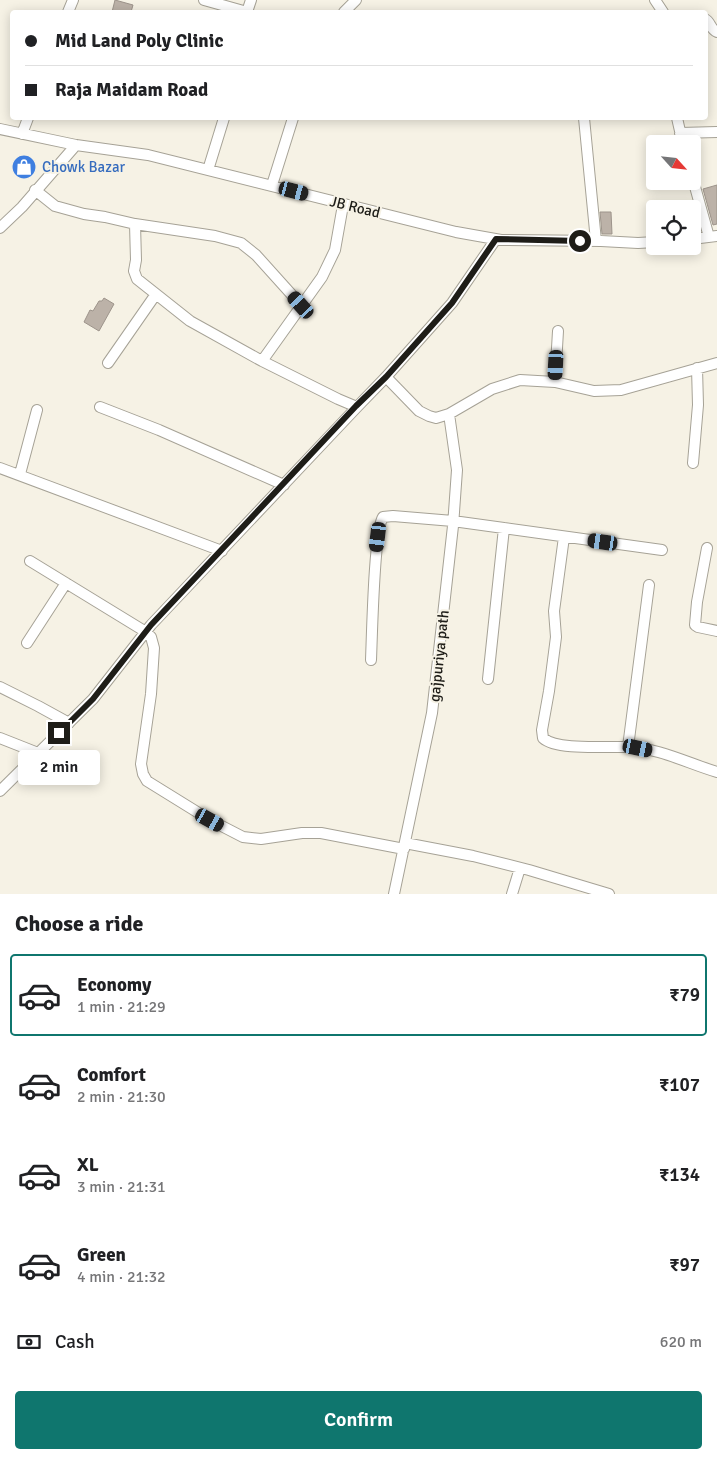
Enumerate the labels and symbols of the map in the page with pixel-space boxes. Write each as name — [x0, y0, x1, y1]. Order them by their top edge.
north arrow — [646, 135, 701, 190]
shop icon: Chowk Bazar — [11, 154, 37, 180]
place label: Chowk Bazar — [42, 158, 126, 176]
car — [277, 180, 310, 202]
street label: JB Road — [328, 192, 382, 222]
route start — [569, 230, 591, 252]
car — [285, 289, 316, 321]
car — [547, 350, 564, 380]
car — [368, 521, 387, 553]
car — [587, 532, 618, 552]
street label: gajpuriya path — [425, 609, 453, 703]
route end — [48, 722, 70, 744]
car — [621, 738, 654, 758]
callout: 2 min — [18, 750, 100, 786]
car — [193, 806, 226, 834]

